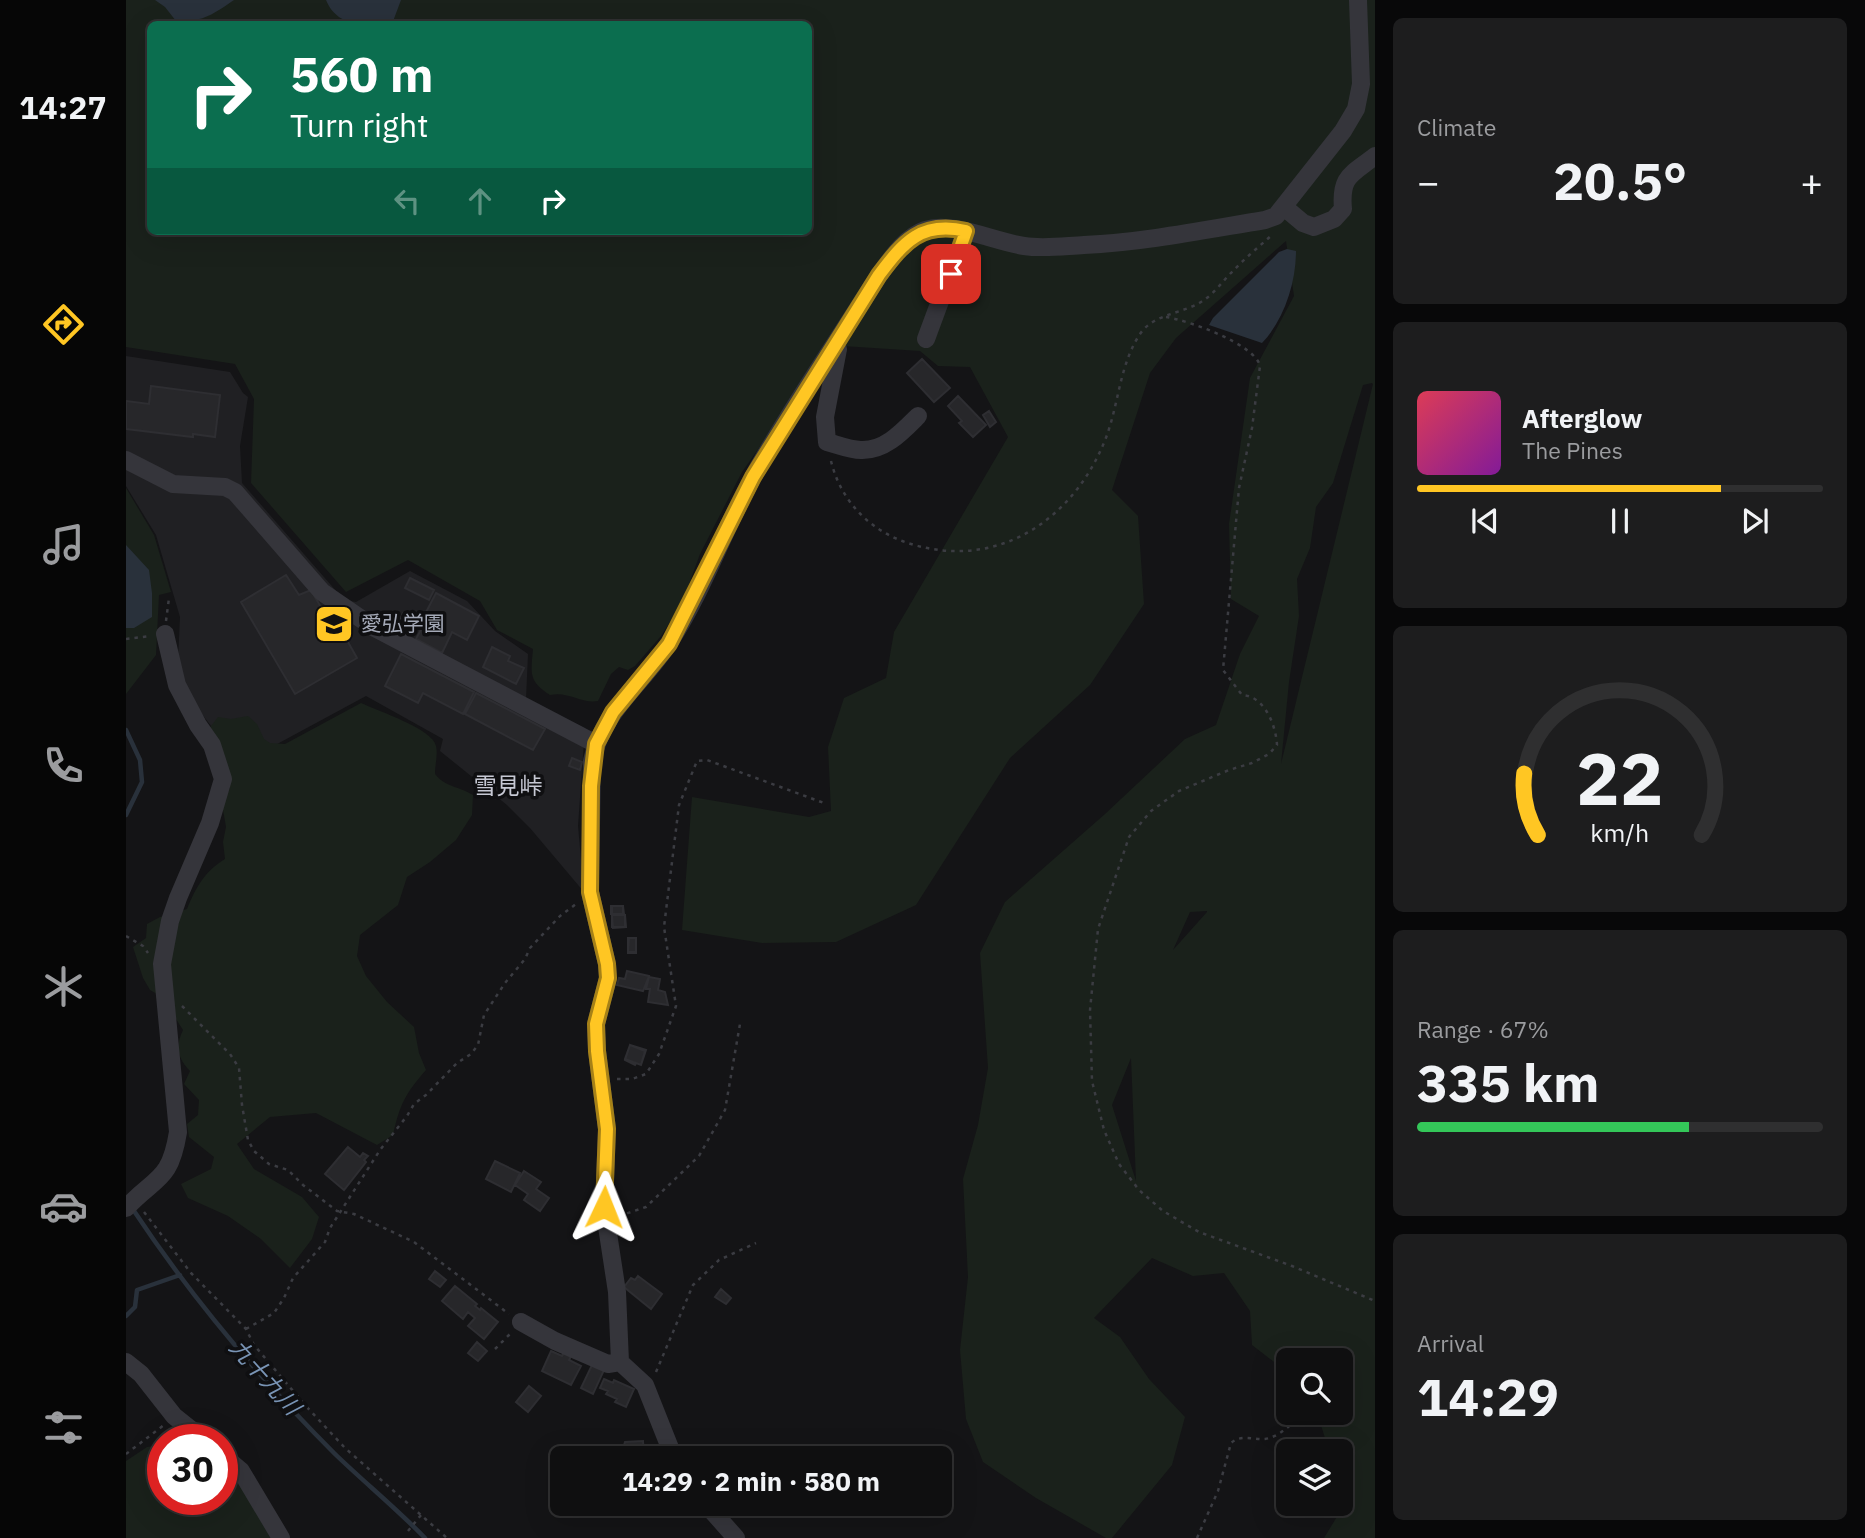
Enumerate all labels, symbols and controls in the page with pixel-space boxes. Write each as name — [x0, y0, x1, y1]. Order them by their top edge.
text: 560 m — [290, 42, 434, 105]
icon: right — [175, 49, 266, 140]
text: 14:27 — [19, 86, 107, 128]
text: Turn right — [290, 104, 428, 146]
text: Climate — [1417, 112, 1496, 142]
text: 20.5° — [1553, 147, 1687, 214]
text: − — [1417, 157, 1440, 206]
text: + — [1800, 157, 1823, 206]
icon: left — [388, 182, 426, 220]
icon: ahead — [461, 182, 499, 220]
icon: right — [534, 182, 572, 220]
pin — [921, 244, 981, 304]
icon: arrive — [932, 255, 970, 293]
icon: directions — [39, 300, 88, 349]
text: Afterglow — [1522, 401, 1642, 435]
text: The Pines — [1522, 435, 1623, 465]
icon: previous — [1466, 502, 1504, 540]
icon: pause — [1601, 502, 1639, 540]
icon: next — [1736, 502, 1774, 540]
icon: music — [39, 520, 88, 569]
school or university icon: 愛弘学園 — [313, 603, 355, 645]
place label: 愛弘学園 — [361, 609, 445, 637]
text: 22 — [1576, 730, 1664, 825]
icon: phone — [39, 741, 88, 790]
district label: 雪見峠 — [474, 770, 543, 800]
text: km/h — [1591, 816, 1649, 849]
icon: climate — [39, 962, 88, 1011]
text: Range · 67% — [1417, 1014, 1549, 1044]
text: 335 km — [1417, 1049, 1599, 1116]
position arrow — [567, 1170, 641, 1244]
icon: car — [39, 1182, 88, 1231]
text: Arrival — [1417, 1328, 1484, 1358]
water label: 九十九川 — [224, 1332, 310, 1423]
map controls — [1276, 1348, 1353, 1516]
button: search — [1276, 1348, 1353, 1425]
text: 14:29 — [1417, 1363, 1559, 1430]
icon: filters — [39, 1403, 88, 1452]
speed limit sign: 30 — [147, 1424, 238, 1515]
button: layers — [1276, 1439, 1353, 1516]
text: 14:29 · 2 min · 580 m — [622, 1464, 880, 1498]

